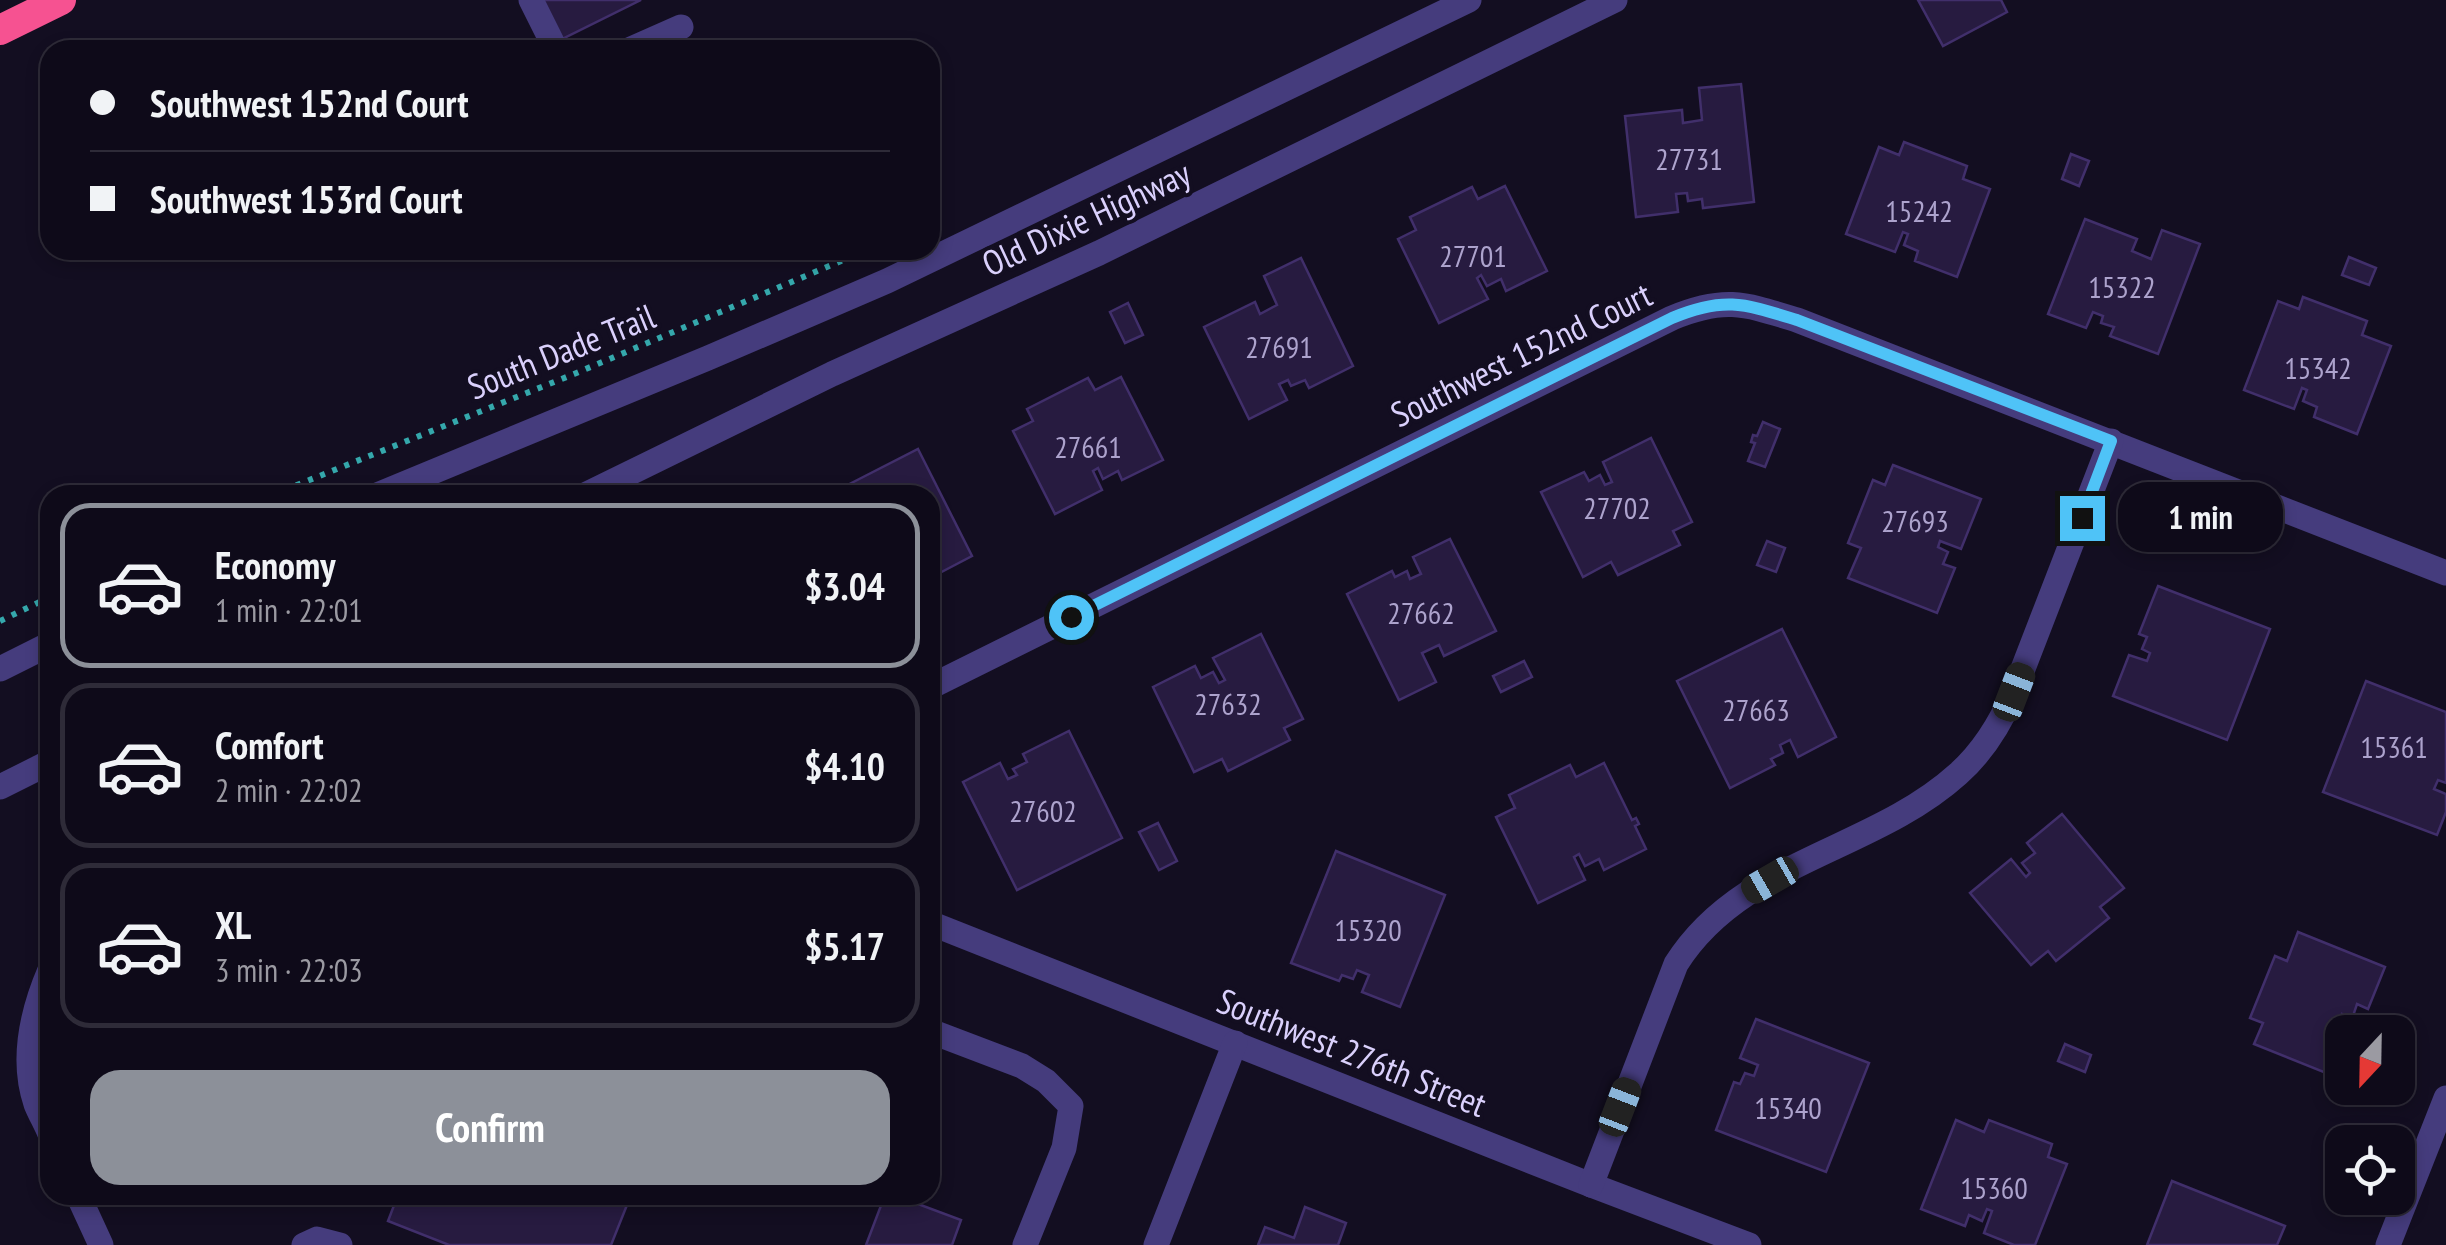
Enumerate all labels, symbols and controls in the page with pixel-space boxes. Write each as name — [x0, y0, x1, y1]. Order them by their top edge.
text: Southwest 152nd Court — [150, 78, 469, 127]
house number: 27731 — [1655, 139, 1723, 178]
street label: Old Dixie Highway — [975, 149, 1198, 286]
text: Southwest 153rd Court — [150, 174, 463, 223]
house number: 15242 — [1885, 191, 1953, 230]
house number: 27701 — [1439, 236, 1507, 275]
house number: 15322 — [2088, 267, 2156, 306]
street label: Southwest 152nd Court — [1383, 271, 1659, 437]
street label: South Dade Trail — [460, 293, 662, 409]
house number: 27691 — [1245, 327, 1313, 366]
house number: 15342 — [2284, 348, 2352, 387]
house number: 27661 — [1054, 427, 1122, 466]
callout: 1 min — [2117, 483, 2282, 553]
house number: 27702 — [1583, 488, 1651, 527]
route end — [2060, 496, 2105, 541]
text: 1 min — [2168, 496, 2233, 538]
house number: 27693 — [1881, 501, 1949, 540]
text: Economy — [215, 540, 335, 589]
icon: car — [95, 541, 185, 631]
text: $3.04 — [804, 561, 885, 610]
text: 1 min · 22:01 — [215, 589, 363, 631]
house number: 27662 — [1387, 593, 1455, 632]
route start — [1049, 595, 1094, 640]
car — [1989, 659, 2039, 725]
house number: 27632 — [1194, 684, 1262, 723]
house number: 27663 — [1722, 690, 1790, 729]
text: Comfort — [215, 720, 324, 769]
icon: car — [95, 721, 185, 811]
house number: 15361 — [2360, 727, 2428, 766]
text: $4.10 — [804, 741, 885, 790]
text: 2 min · 22:02 — [215, 769, 363, 811]
house number: 27602 — [1009, 791, 1077, 830]
car — [1737, 852, 1803, 908]
text: XL — [215, 900, 251, 949]
icon: car — [95, 901, 185, 991]
house number: 15320 — [1334, 910, 1402, 949]
text: $5.17 — [804, 921, 885, 970]
text: 3 min · 22:03 — [215, 949, 363, 991]
street label: Southwest 276th Street — [1211, 977, 1494, 1127]
north arrow — [2325, 1015, 2415, 1105]
map controls — [2325, 1015, 2415, 1215]
button: Confirm — [90, 1070, 890, 1185]
car — [1595, 1074, 1645, 1140]
house number: 15340 — [1754, 1088, 1822, 1127]
button: locate — [2325, 1125, 2415, 1215]
house number: 15360 — [1960, 1168, 2028, 1207]

